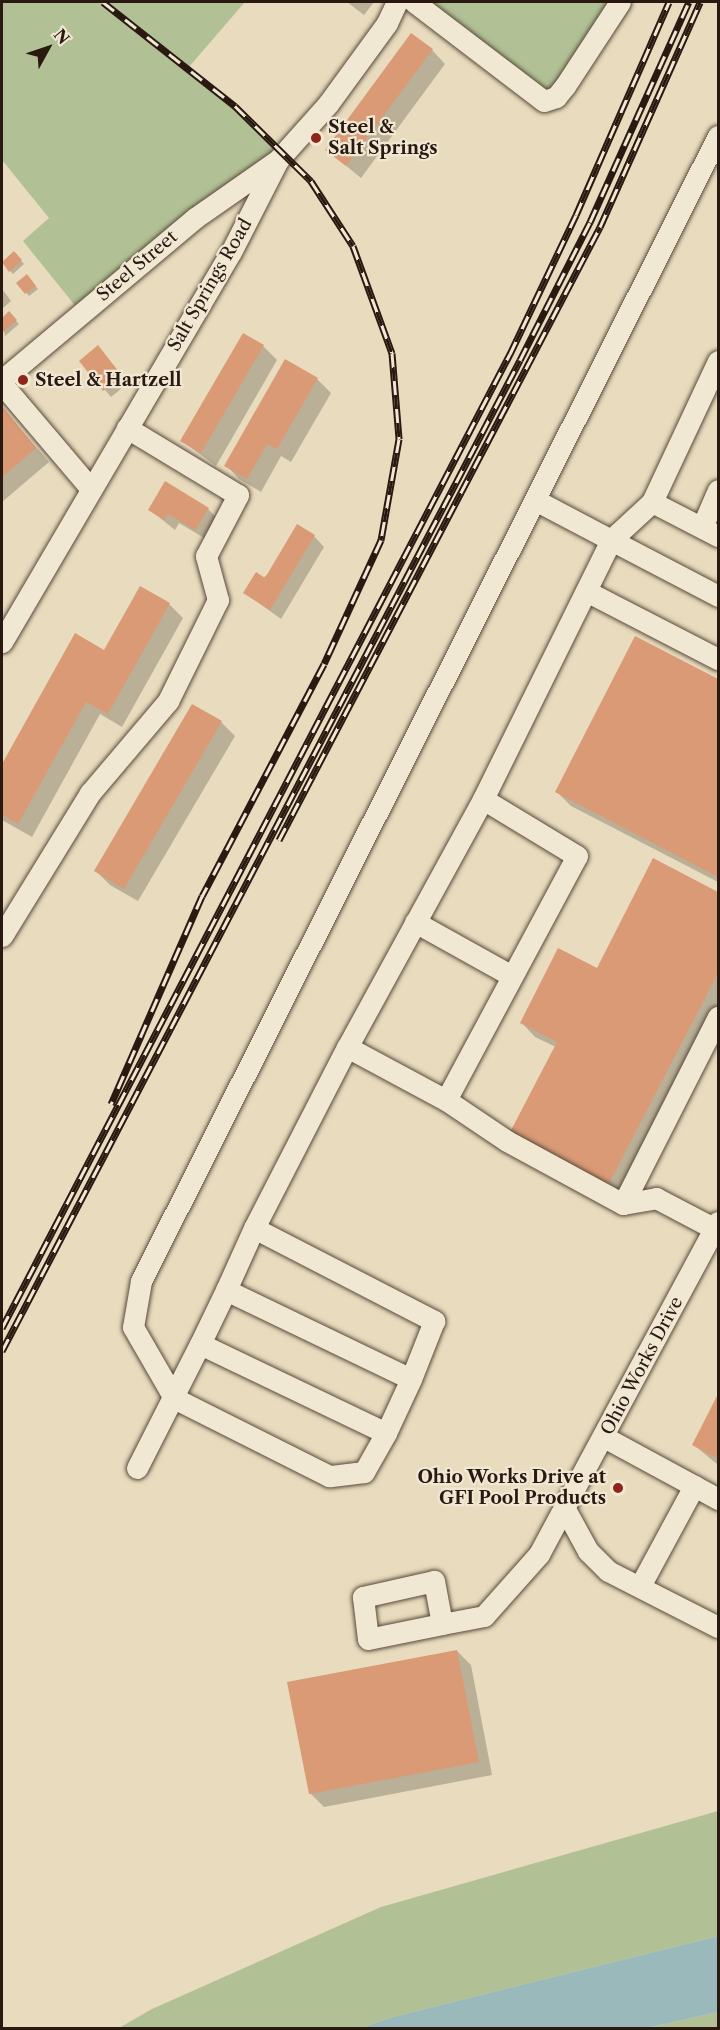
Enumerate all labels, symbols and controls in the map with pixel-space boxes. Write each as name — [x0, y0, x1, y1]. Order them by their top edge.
north arrow — [18, 18, 78, 78]
text: N — [50, 25, 74, 48]
place label: Steel & Salt Springs — [328, 117, 438, 160]
marker: Steel & Salt Springs — [309, 131, 323, 145]
street label: Salt Springs Road — [163, 215, 257, 355]
street label: Steel Street — [92, 226, 182, 306]
place label: Steel & Hartzell — [35, 369, 182, 391]
marker: Steel & Hartzell — [16, 373, 30, 387]
street label: Ohio Works Drive — [596, 1293, 688, 1439]
place label: Ohio Works Drive at GFI Pool Products — [417, 1467, 606, 1510]
marker: Ohio Works Drive at GFI Pool Products — [611, 1481, 625, 1495]

